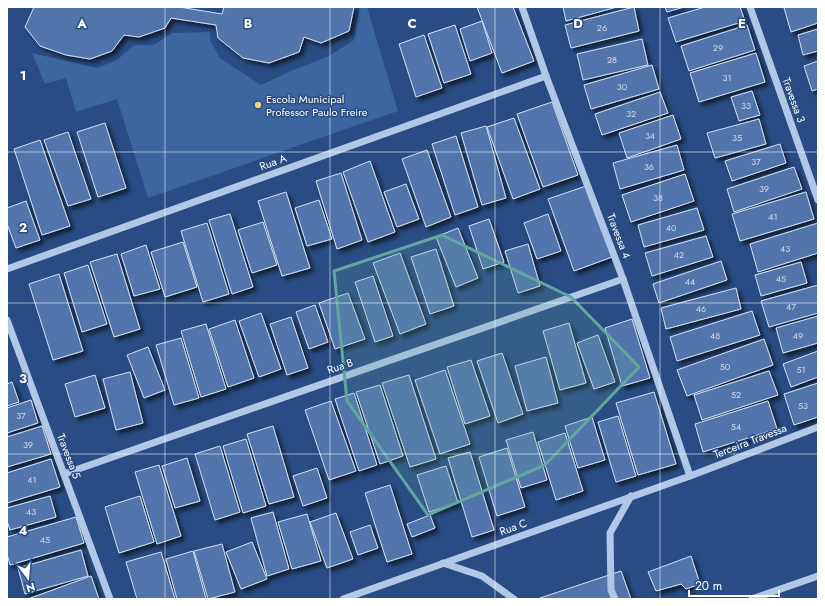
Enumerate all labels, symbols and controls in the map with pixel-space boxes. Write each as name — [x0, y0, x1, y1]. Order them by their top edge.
text: A — [76, 14, 87, 33]
text: B — [244, 14, 253, 33]
text: C — [407, 14, 417, 33]
text: D — [573, 14, 583, 33]
text: E — [738, 14, 746, 33]
house number: 26 — [597, 21, 607, 34]
house number: 29 — [713, 41, 723, 54]
house number: 28 — [607, 53, 617, 66]
text: 1 — [20, 66, 26, 85]
house number: 31 — [723, 71, 731, 84]
street label: Travessa 3 — [778, 75, 810, 125]
house number: 30 — [617, 80, 628, 93]
place label: Escola Municipal Professor Paulo Freire — [266, 91, 368, 120]
house number: 33 — [741, 99, 751, 112]
marker: Escola Municipal Professor Paulo Freire — [253, 100, 263, 110]
house number: 32 — [626, 107, 636, 120]
house number: 34 — [645, 129, 655, 142]
house number: 35 — [732, 131, 742, 144]
street label: Rua A — [257, 149, 289, 174]
house number: 37 — [751, 155, 761, 168]
house number: 36 — [644, 160, 654, 173]
house number: 39 — [759, 182, 769, 195]
house number: 38 — [653, 191, 663, 204]
house number: 41 — [768, 210, 778, 223]
street label: Travessa 4 — [603, 211, 635, 262]
text: 2 — [19, 218, 27, 237]
house number: 40 — [666, 221, 677, 234]
house number: 43 — [780, 242, 790, 255]
house number: 42 — [674, 248, 684, 261]
house number: 45 — [776, 272, 786, 285]
house number: 44 — [685, 275, 695, 288]
house number: 47 — [786, 300, 796, 313]
house number: 46 — [696, 302, 706, 315]
house number: 48 — [710, 329, 720, 342]
house number: 49 — [793, 329, 803, 342]
street label: Rua B — [325, 354, 355, 378]
house number: 50 — [720, 360, 731, 373]
house number: 51 — [796, 363, 806, 376]
text: 3 — [19, 369, 27, 388]
house number: 52 — [731, 388, 741, 401]
house number: 53 — [798, 399, 808, 412]
house number: 37 — [16, 409, 26, 422]
street label: Terceira Travessa — [711, 420, 789, 462]
house number: 54 — [731, 420, 741, 433]
street label: Travessa 5 — [53, 431, 85, 481]
house number: 39 — [23, 438, 33, 451]
house number: 41 — [27, 473, 37, 486]
house number: 43 — [26, 505, 36, 518]
street label: Rua C — [497, 515, 529, 539]
text: 4 — [18, 521, 28, 540]
house number: 45 — [40, 533, 50, 546]
north arrow — [8, 558, 48, 598]
scale bar — [689, 572, 779, 598]
text: 20 m — [695, 577, 722, 595]
text: N — [24, 579, 37, 597]

